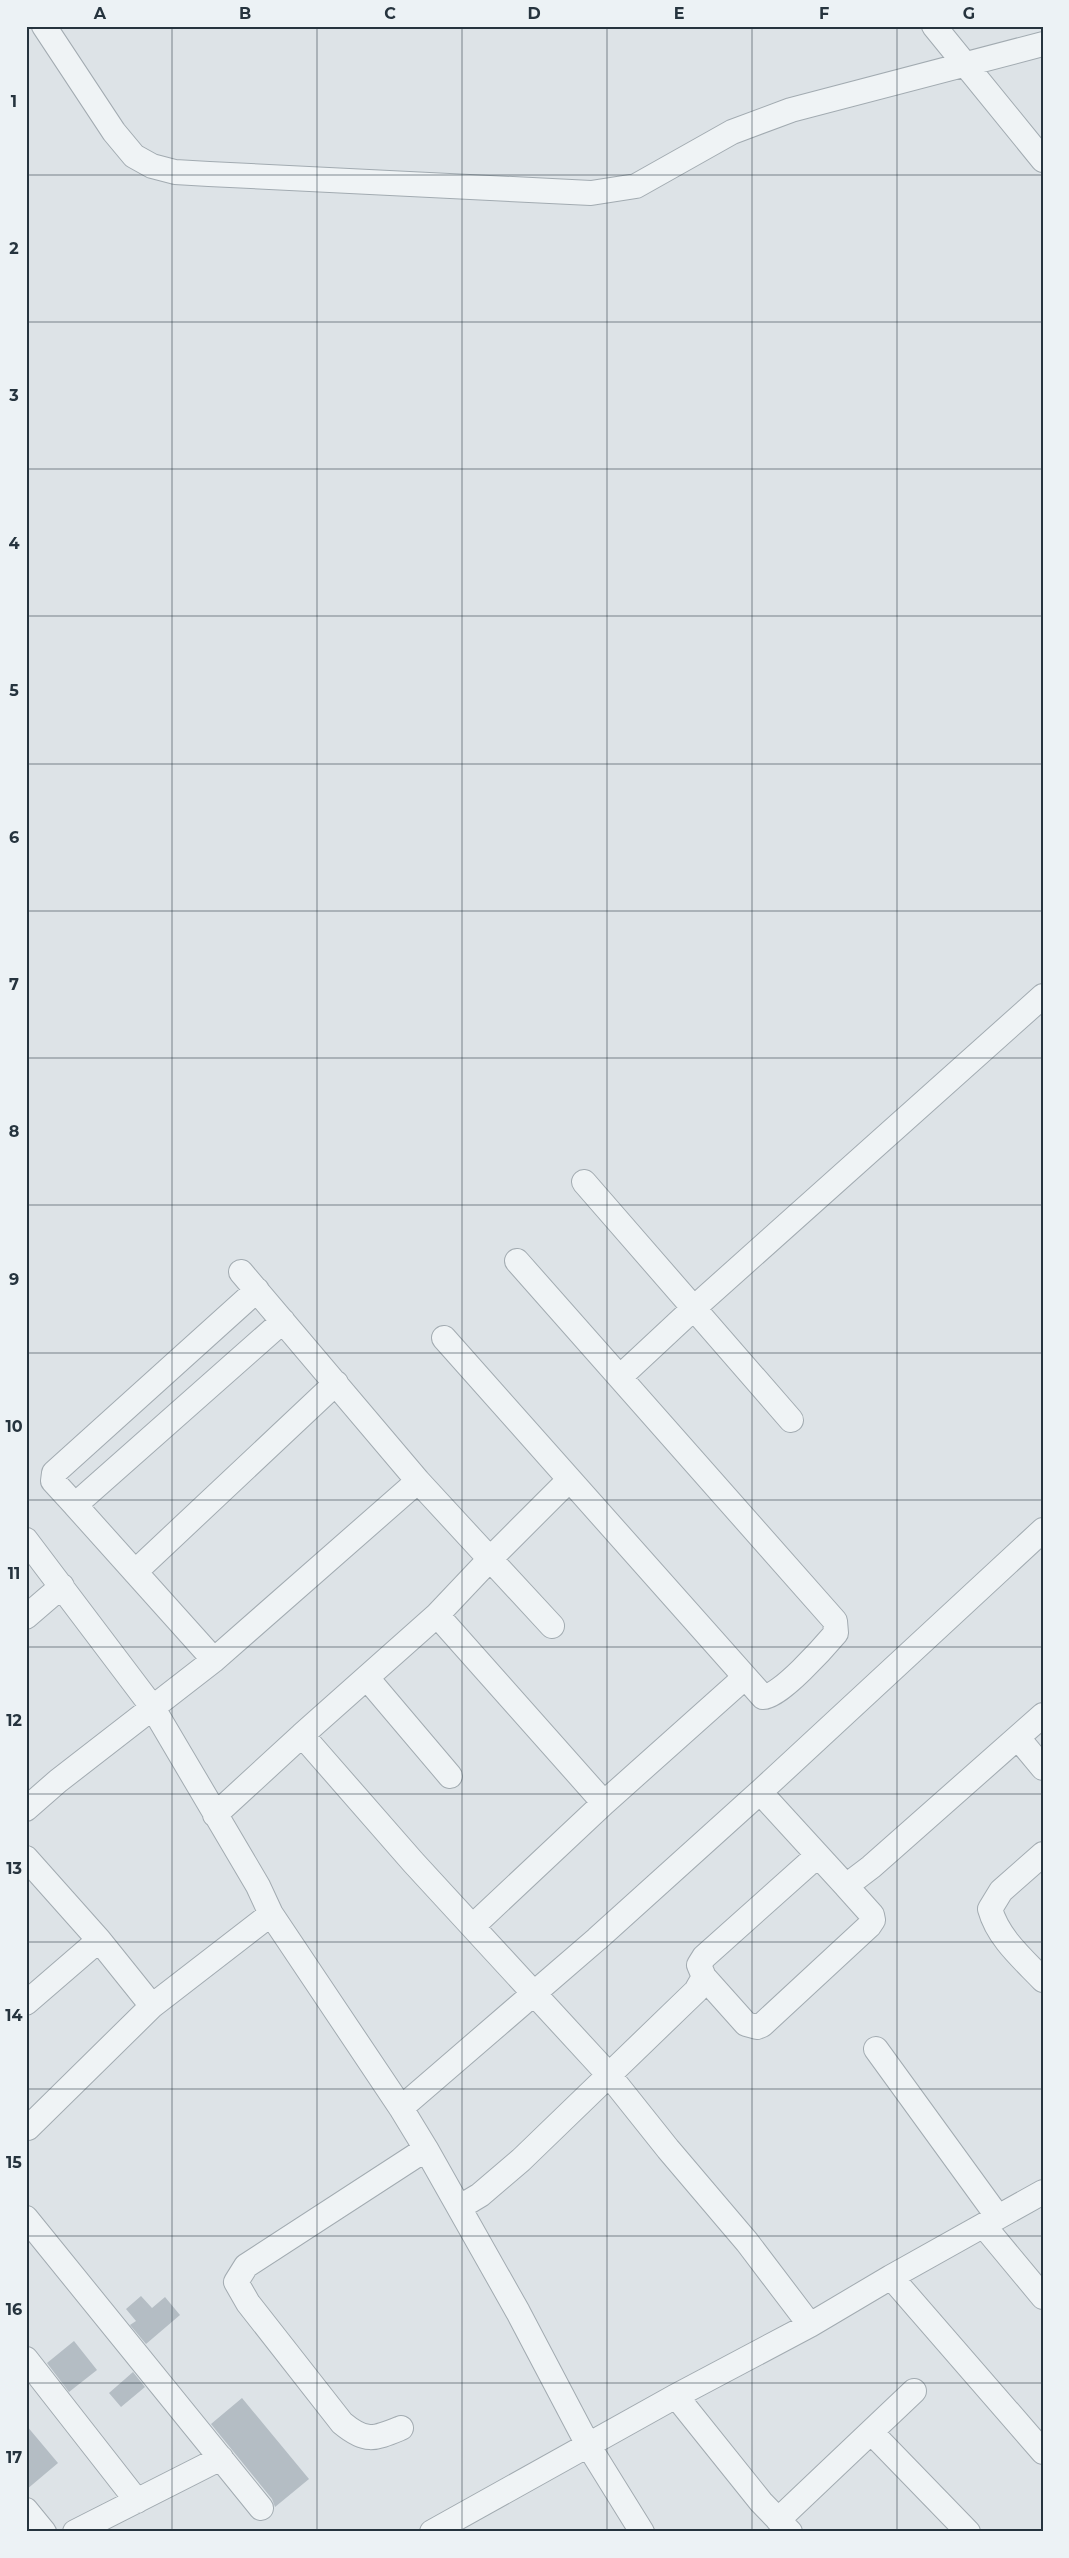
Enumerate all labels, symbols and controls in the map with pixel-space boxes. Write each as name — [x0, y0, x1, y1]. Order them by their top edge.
text: A — [93, 4, 107, 23]
text: B — [239, 4, 251, 23]
text: C — [384, 4, 396, 23]
text: D — [527, 4, 541, 23]
text: E — [674, 4, 684, 23]
text: F — [819, 4, 829, 23]
text: G — [963, 4, 975, 23]
text: 1 — [11, 92, 17, 111]
text: 2 — [9, 239, 19, 258]
text: 3 — [8, 386, 19, 405]
text: 4 — [8, 534, 20, 553]
text: 5 — [9, 681, 19, 700]
text: 6 — [9, 828, 19, 847]
text: 7 — [9, 975, 19, 994]
text: 8 — [9, 1122, 19, 1141]
text: 9 — [9, 1270, 19, 1289]
text: 10 — [5, 1417, 23, 1436]
text: 11 — [8, 1564, 20, 1583]
text: 12 — [6, 1711, 22, 1730]
text: 13 — [6, 1859, 22, 1878]
text: 14 — [5, 2006, 23, 2025]
text: 15 — [6, 2153, 22, 2172]
text: 16 — [6, 2300, 22, 2319]
text: 17 — [6, 2448, 22, 2467]

